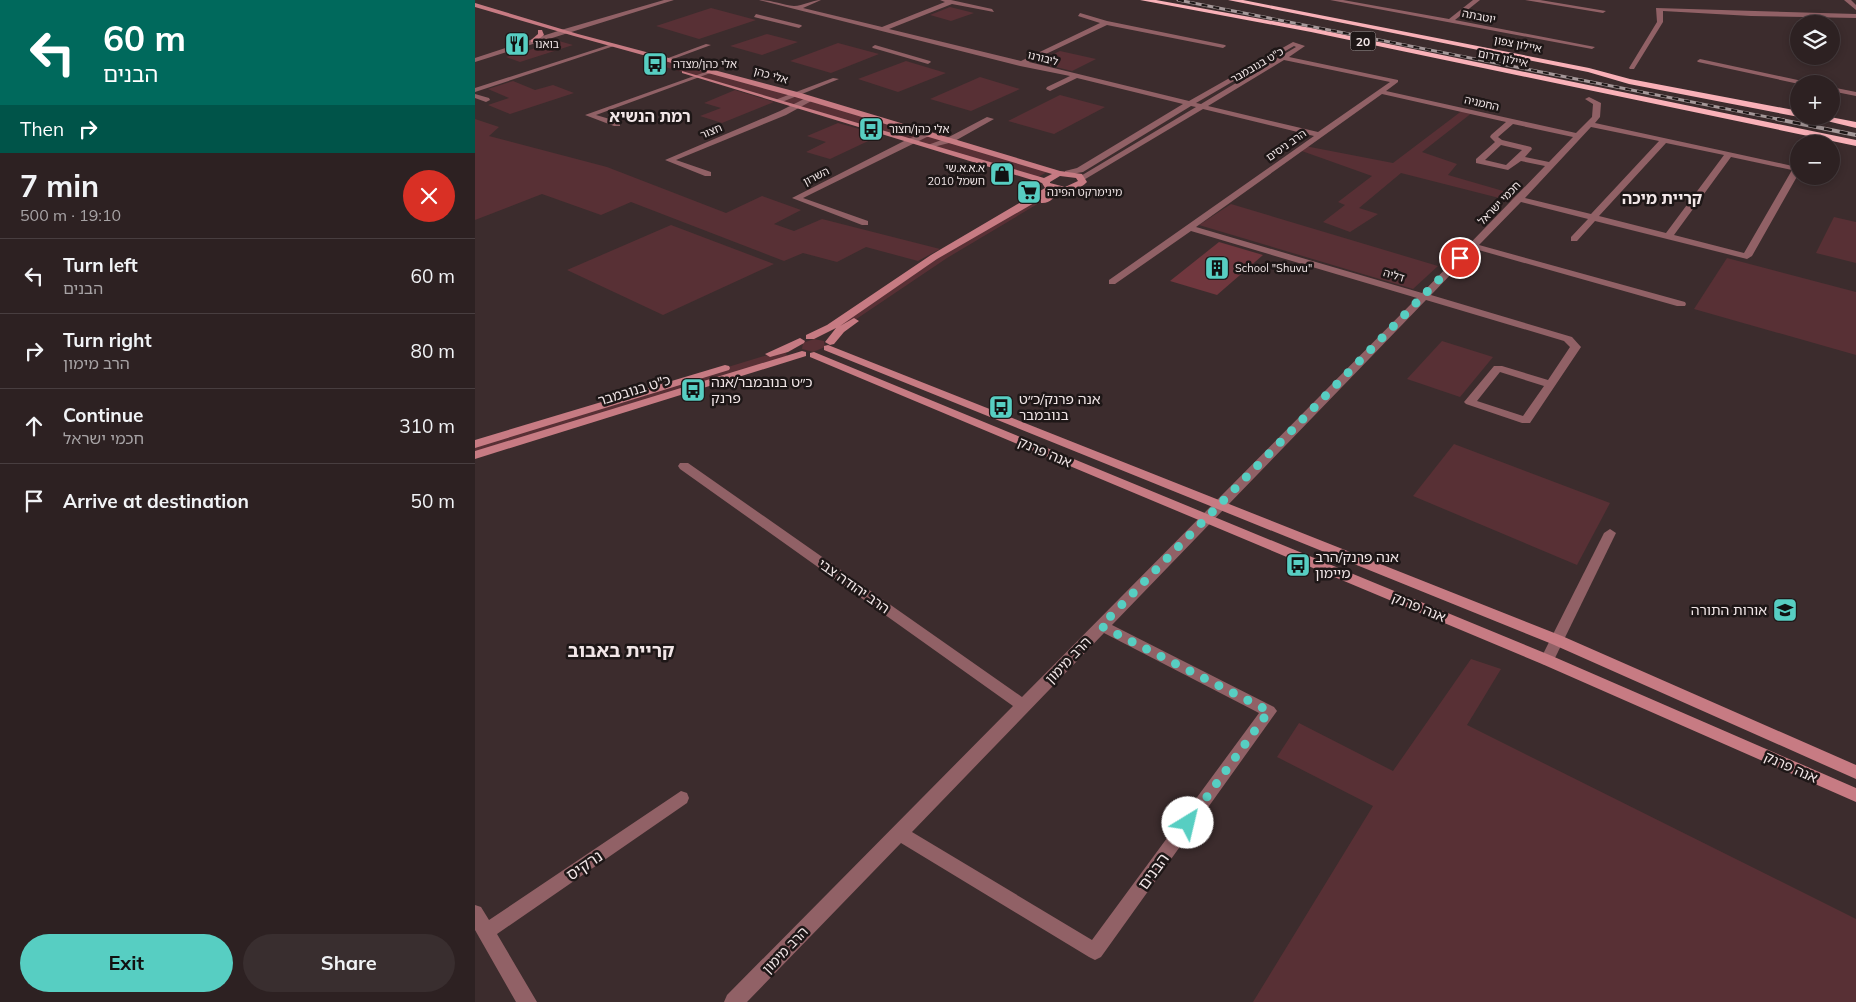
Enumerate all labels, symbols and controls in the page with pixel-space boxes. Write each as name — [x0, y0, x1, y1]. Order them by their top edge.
street label: יוטבתה — [1461, 6, 1497, 26]
map controls — [1790, 15, 1840, 185]
button: layers — [1790, 15, 1840, 65]
text: 60 m — [103, 16, 186, 60]
icon: left — [20, 20, 85, 85]
restaurant icon: בואנו — [504, 31, 530, 57]
road number: 20 — [1351, 31, 1375, 50]
street label: איילון צפון — [1493, 33, 1543, 55]
place label: בואנו — [535, 37, 559, 51]
street label: כ"ט בנובמבר — [1228, 44, 1286, 86]
street label: איילון דרום — [1477, 46, 1529, 70]
street label: ליבורנו — [1026, 47, 1060, 69]
bus stop icon: אלי כהן/מצדה — [642, 51, 668, 77]
place label: אלי כהן/מצדה — [673, 57, 737, 71]
text: הבנים — [103, 60, 158, 88]
street label: אלי כהן — [752, 63, 790, 87]
button: + — [1790, 75, 1840, 125]
street label: החמניה — [1463, 92, 1501, 114]
district label: רמת הנשיא — [609, 106, 691, 126]
icon: right — [74, 115, 102, 143]
bus stop icon: אלי כהן/חצור — [858, 116, 884, 142]
text: Then — [20, 117, 64, 141]
street label: חצור — [698, 120, 724, 142]
place label: אלי כהן/חצור — [889, 122, 949, 136]
street label: הרב ניסים — [1263, 126, 1309, 164]
button: − — [1790, 135, 1840, 185]
place label: א.א.א.שי חשמל 2010 — [927, 161, 985, 188]
shop icon: א.א.א.שי חשמל 2010 — [989, 161, 1015, 187]
street label: השרון — [801, 163, 832, 188]
text: 7 min — [20, 167, 99, 205]
button: close — [403, 170, 455, 222]
street label: חכמי ישראל — [1475, 178, 1523, 228]
supermarket icon: מינימרקט הפינה — [1016, 179, 1042, 205]
place label: מינימרקט הפינה — [1047, 185, 1122, 199]
district label: קריית מיכה — [1622, 188, 1703, 208]
text: 500 m · 19:10 — [20, 205, 121, 225]
pin — [1439, 237, 1481, 279]
icon: arrive — [1446, 244, 1474, 272]
text: Turn left — [63, 253, 138, 277]
building icon: School "Shuvu" — [1204, 255, 1230, 281]
place label: School "Shuvu" — [1235, 261, 1312, 275]
icon: left — [20, 262, 48, 290]
text: 60 m — [411, 264, 455, 288]
street label: דליה — [1382, 265, 1406, 285]
text: הבנים — [63, 278, 103, 298]
text: Turn right — [63, 328, 152, 352]
icon: right — [20, 337, 48, 365]
text: 80 m — [411, 339, 455, 363]
text: הרב מימון — [63, 353, 130, 373]
street label: כ"ט בנובמבר — [596, 370, 672, 410]
place label: כ״ט בנובמבר/אנה פרנק — [711, 373, 812, 407]
bus stop icon: כ״ט בנובמבר/אנה פרנק — [680, 377, 706, 403]
place label: אנה פרנק/כ״ט בנובמבר — [1019, 390, 1101, 424]
bus stop icon: אנה פרנק/כ״ט בנובמבר — [988, 394, 1014, 420]
text: Continue — [63, 403, 143, 427]
icon: ahead — [20, 412, 48, 440]
text: 310 m — [399, 414, 455, 438]
text: חכמי ישראל — [63, 428, 144, 448]
street label: אנה פרנק — [1016, 433, 1075, 471]
icon: arrive — [20, 487, 48, 515]
text: Arrive at destination — [63, 489, 249, 513]
text: 50 m — [411, 489, 455, 513]
place label: אנה פרנק/הרב מיימון — [1315, 548, 1399, 582]
bus stop icon: אנה פרנק/הרב מיימון — [1285, 552, 1311, 578]
street label: הרב יהודה צבי — [815, 555, 893, 617]
street label: אנה פרנק — [1389, 588, 1449, 626]
school or university icon: אורות התורה — [1772, 597, 1798, 623]
place label: אורות התורה — [1691, 601, 1767, 619]
street label: הרב מימון — [1041, 633, 1095, 687]
district label: קריית באבוב — [568, 638, 674, 662]
street label: אנה פרנק — [1762, 747, 1821, 787]
position arrow — [1161, 796, 1213, 848]
street label: נרקיס — [562, 846, 606, 884]
street label: הבנים — [1133, 849, 1173, 893]
street label: הרב מימון — [758, 923, 812, 977]
button: Exit — [20, 934, 233, 992]
button: Share — [243, 934, 455, 992]

